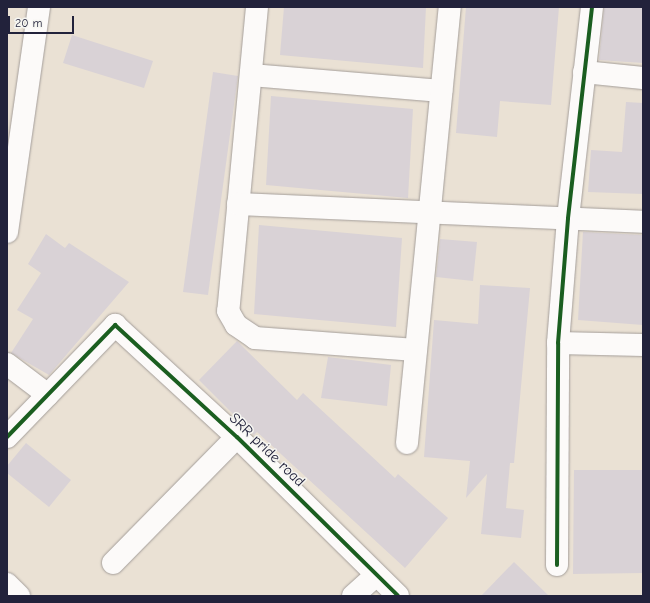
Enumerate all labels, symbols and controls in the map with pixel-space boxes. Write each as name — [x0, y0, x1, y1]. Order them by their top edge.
scale bar — [10, 8, 76, 34]
text: 20 m — [15, 16, 43, 30]
street label: SRR pride road — [225, 409, 309, 491]

